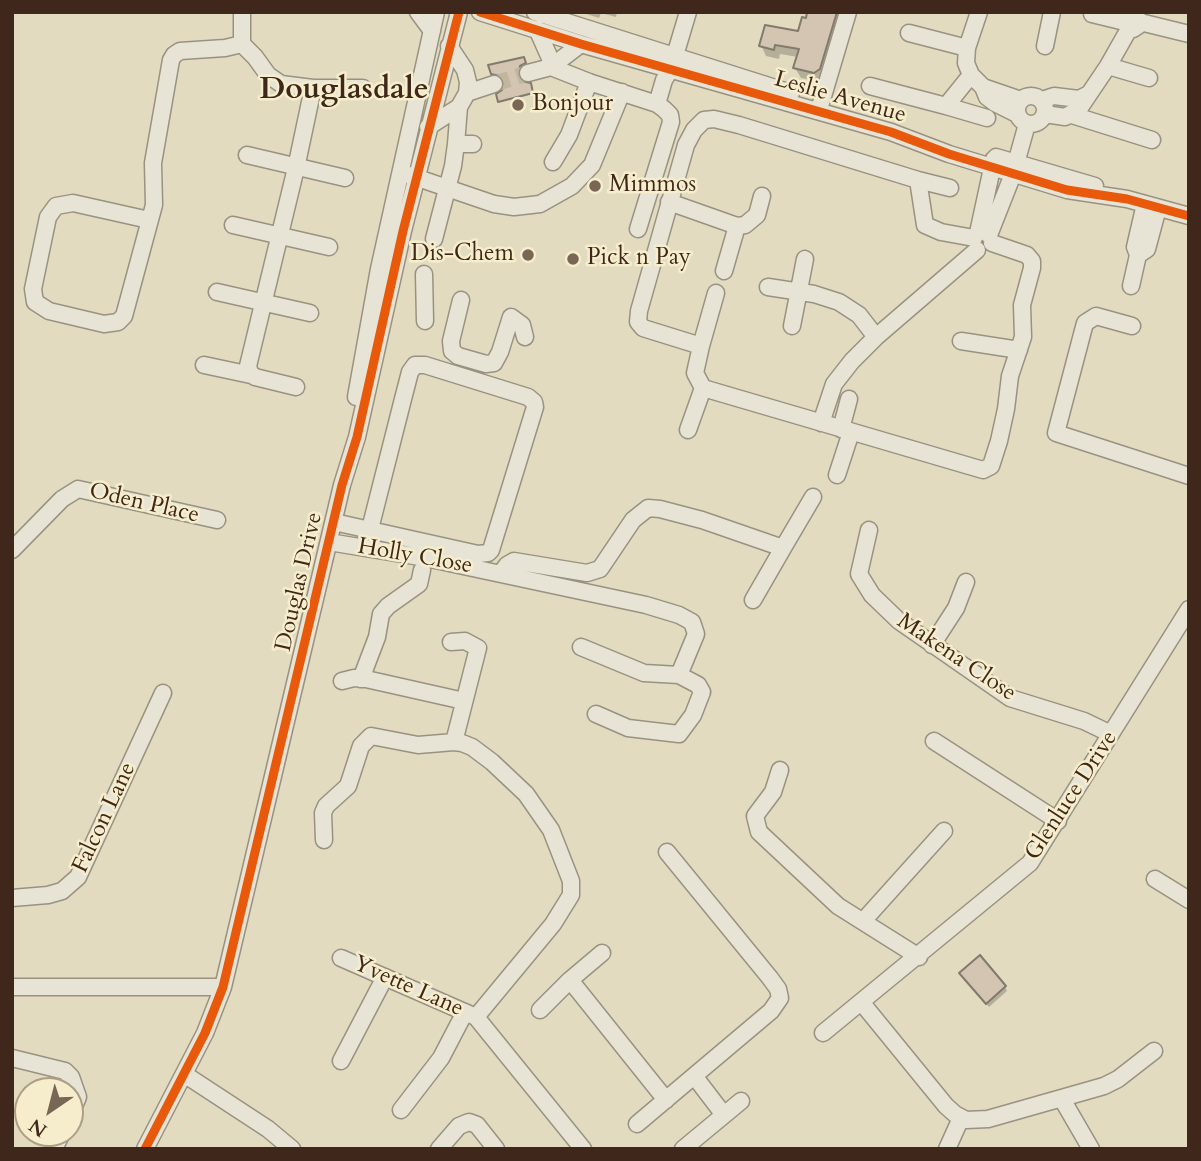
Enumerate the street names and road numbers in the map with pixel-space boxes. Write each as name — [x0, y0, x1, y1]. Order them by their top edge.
street label: Leslie Avenue — [771, 66, 909, 130]
street label: Oden Place — [86, 478, 202, 530]
street label: Douglas Drive — [271, 510, 329, 654]
street label: Holly Close — [356, 533, 474, 581]
street label: Makena Close — [891, 608, 1021, 708]
street label: Glenluce Drive — [1020, 726, 1124, 866]
street label: Falcon Lane — [67, 758, 143, 878]
street label: Yvette Lane — [349, 950, 467, 1024]

